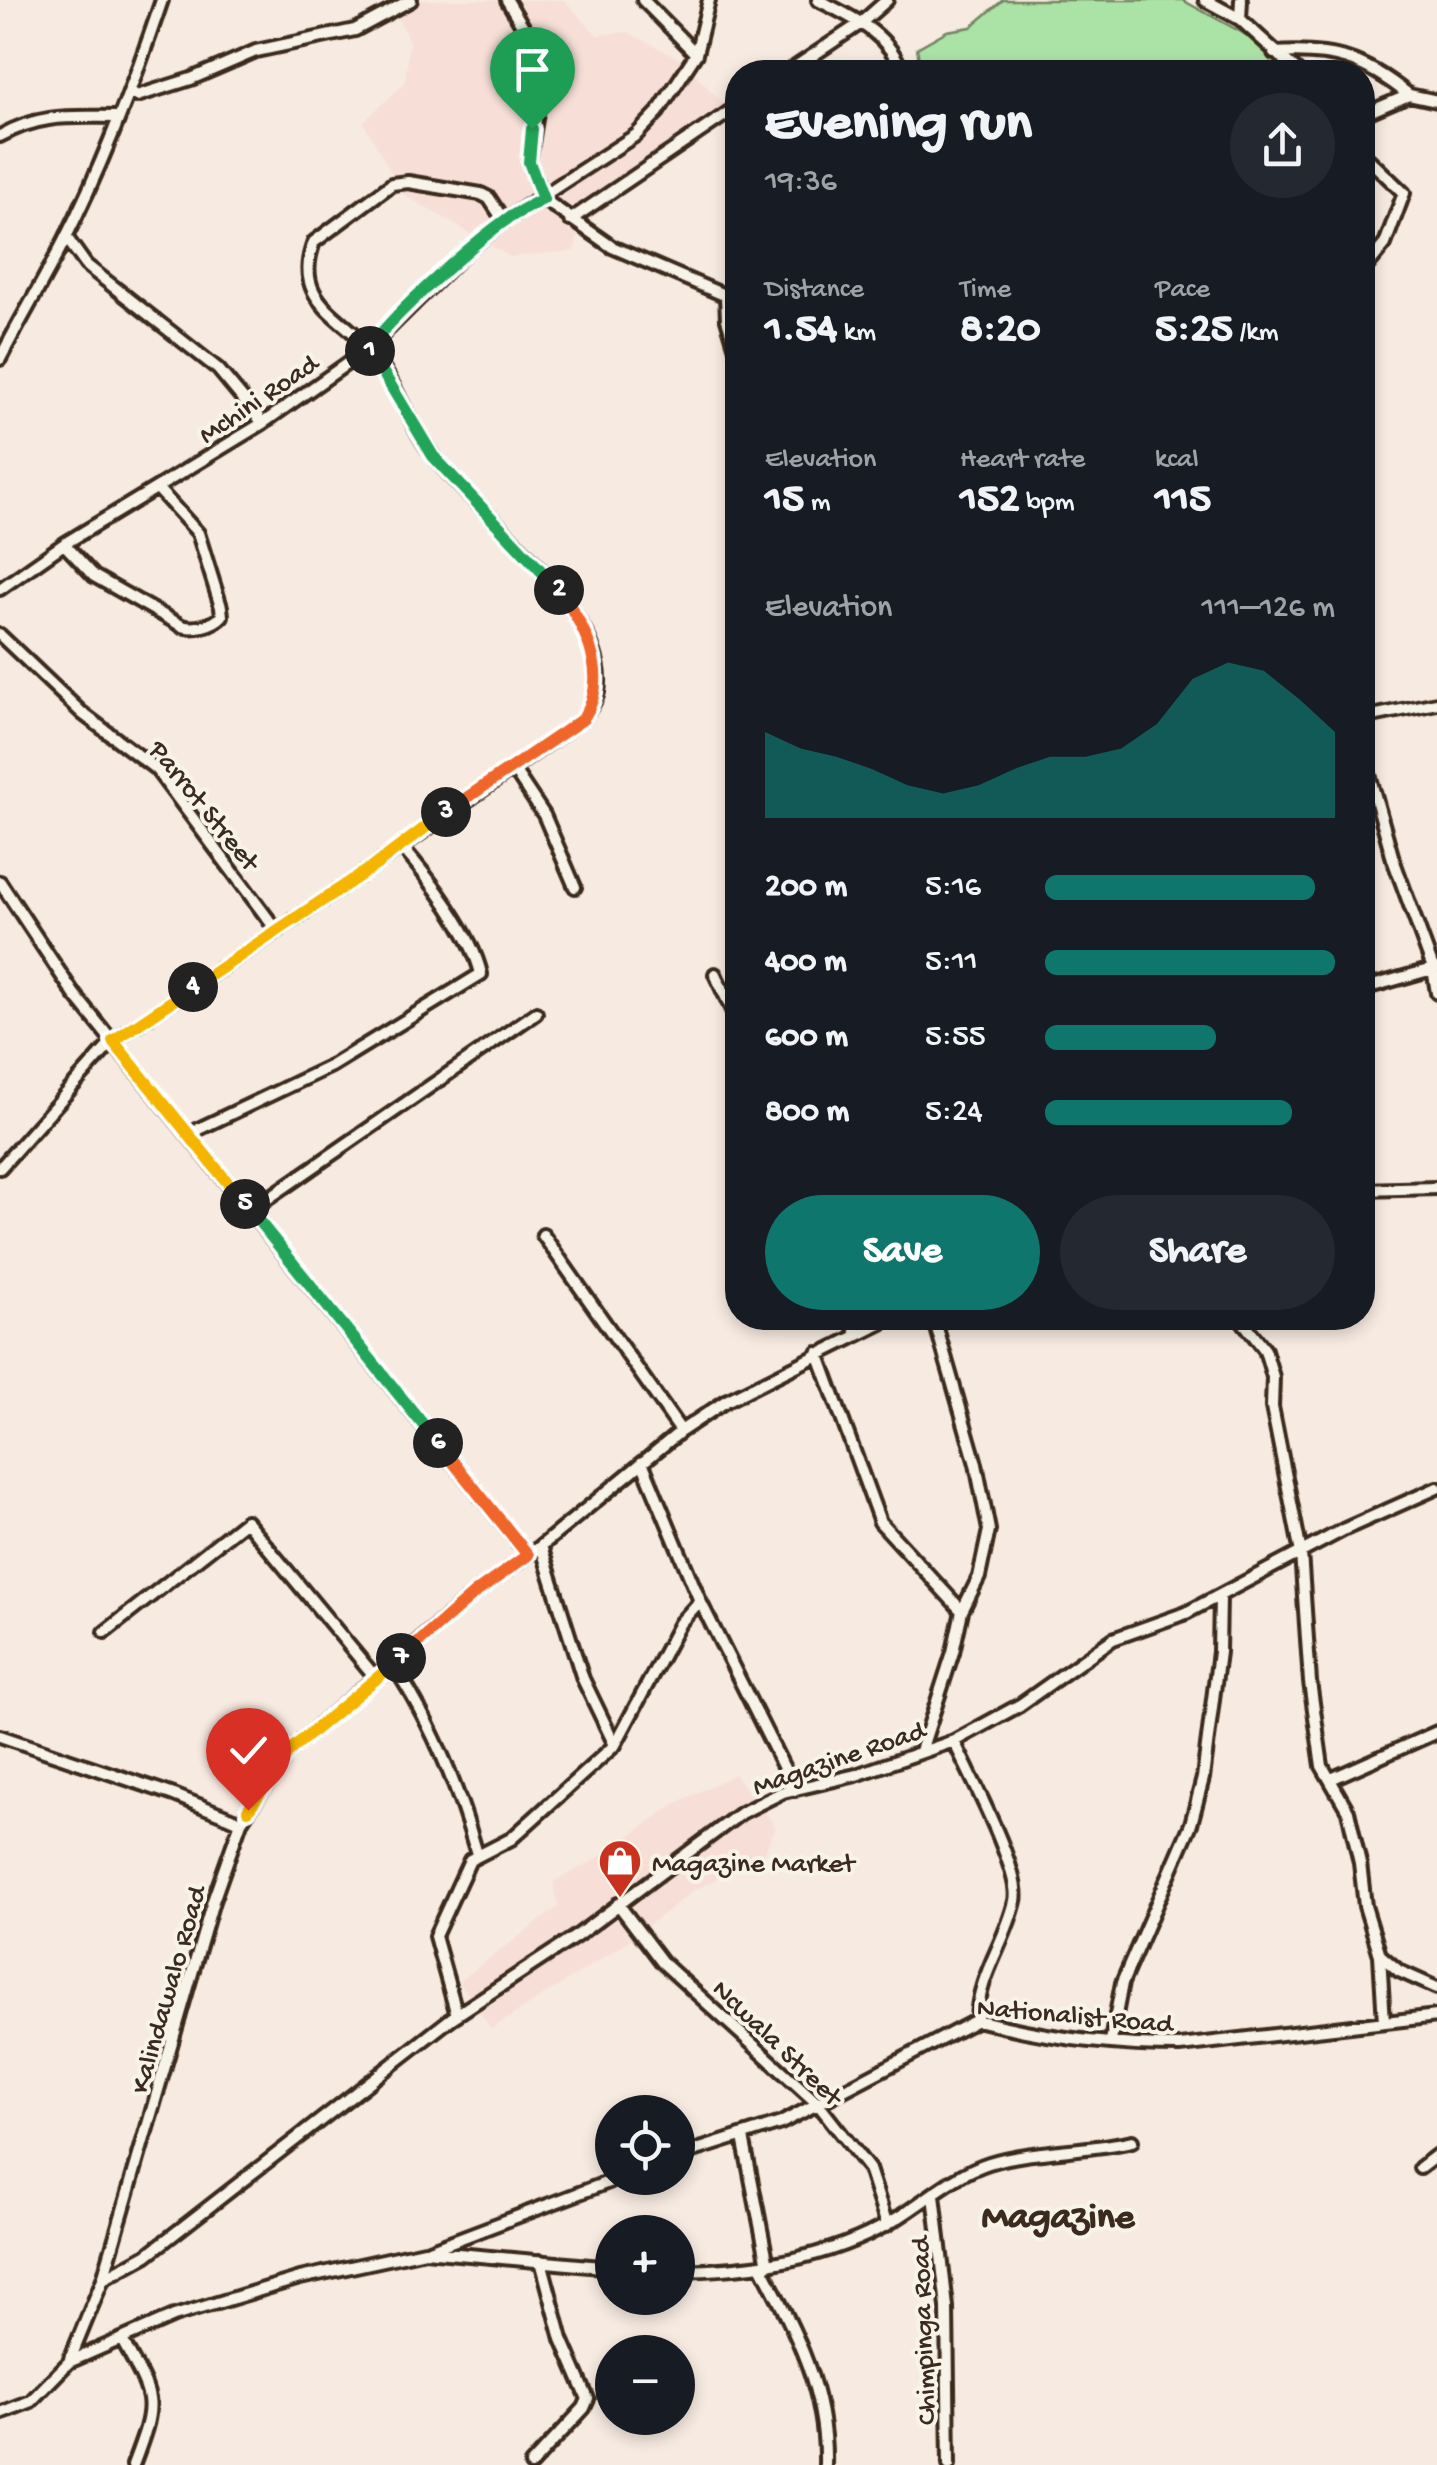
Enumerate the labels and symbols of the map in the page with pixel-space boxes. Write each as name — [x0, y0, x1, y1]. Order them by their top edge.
pin — [490, 27, 575, 130]
pin: 1 — [345, 326, 395, 376]
street label: Mchini Road — [193, 347, 328, 453]
pin: 2 — [534, 565, 584, 615]
street label: Parrot Street — [139, 734, 267, 881]
pin: 3 — [421, 787, 471, 837]
pin: 4 — [168, 962, 218, 1012]
pin: 5 — [220, 1179, 270, 1229]
pin: 6 — [413, 1418, 463, 1468]
pin: 7 — [376, 1633, 426, 1683]
pin — [206, 1708, 291, 1811]
street label: Magazine Road — [749, 1714, 933, 1805]
shop icon: Magazine Market — [597, 1838, 643, 1899]
place label: Magazine Market — [652, 1849, 857, 1882]
street label: Kalindawalo Road — [125, 1880, 216, 2098]
street label: Ncwala Street — [704, 1974, 850, 2116]
street label: Nationalist Road — [975, 1992, 1176, 2043]
district label: Magazine — [982, 2197, 1136, 2241]
street label: Chimpinga Road — [906, 2233, 945, 2426]

